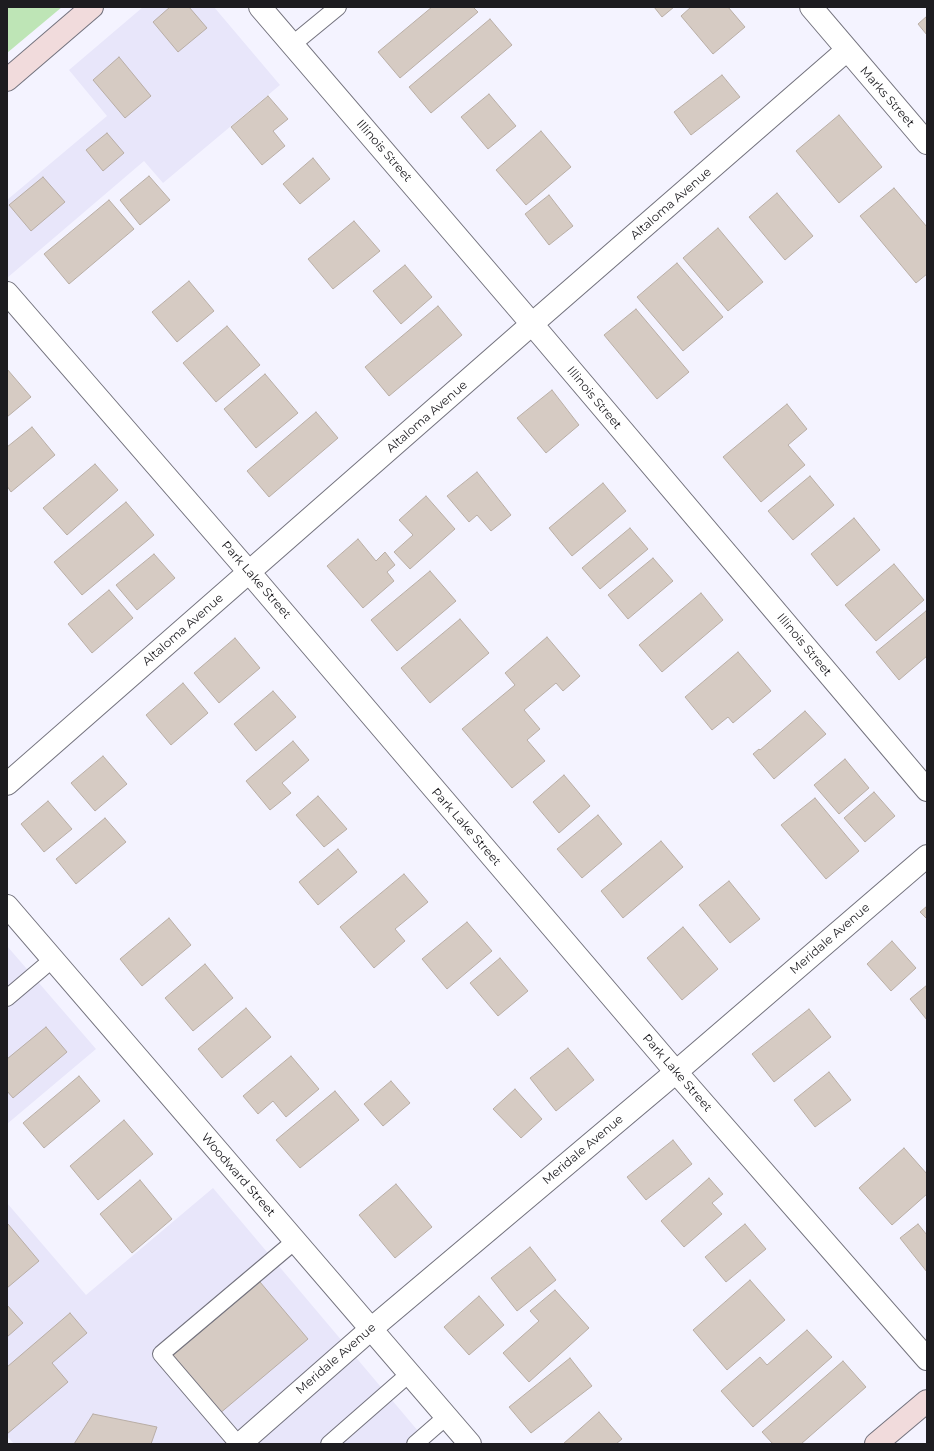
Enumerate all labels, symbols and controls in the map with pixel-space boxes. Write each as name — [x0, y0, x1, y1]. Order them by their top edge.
street label: Marks Street — [857, 64, 917, 130]
street label: Illinois Street — [353, 117, 415, 185]
street label: Altaloma Avenue — [628, 165, 714, 243]
street label: Illinois Street — [564, 364, 624, 432]
street label: Altaloma Avenue — [384, 378, 470, 456]
street label: Park Lake Street — [218, 538, 294, 622]
street label: Altaloma Avenue — [140, 591, 226, 669]
street label: Illinois Street — [774, 611, 834, 679]
street label: Park Lake Street — [428, 785, 504, 869]
street label: Meridale Avenue — [787, 901, 873, 977]
street label: Park Lake Street — [639, 1031, 715, 1115]
street label: Meridale Avenue — [540, 1112, 626, 1188]
street label: Woodward Street — [198, 1130, 278, 1220]
street label: Meridale Avenue — [293, 1321, 379, 1397]

